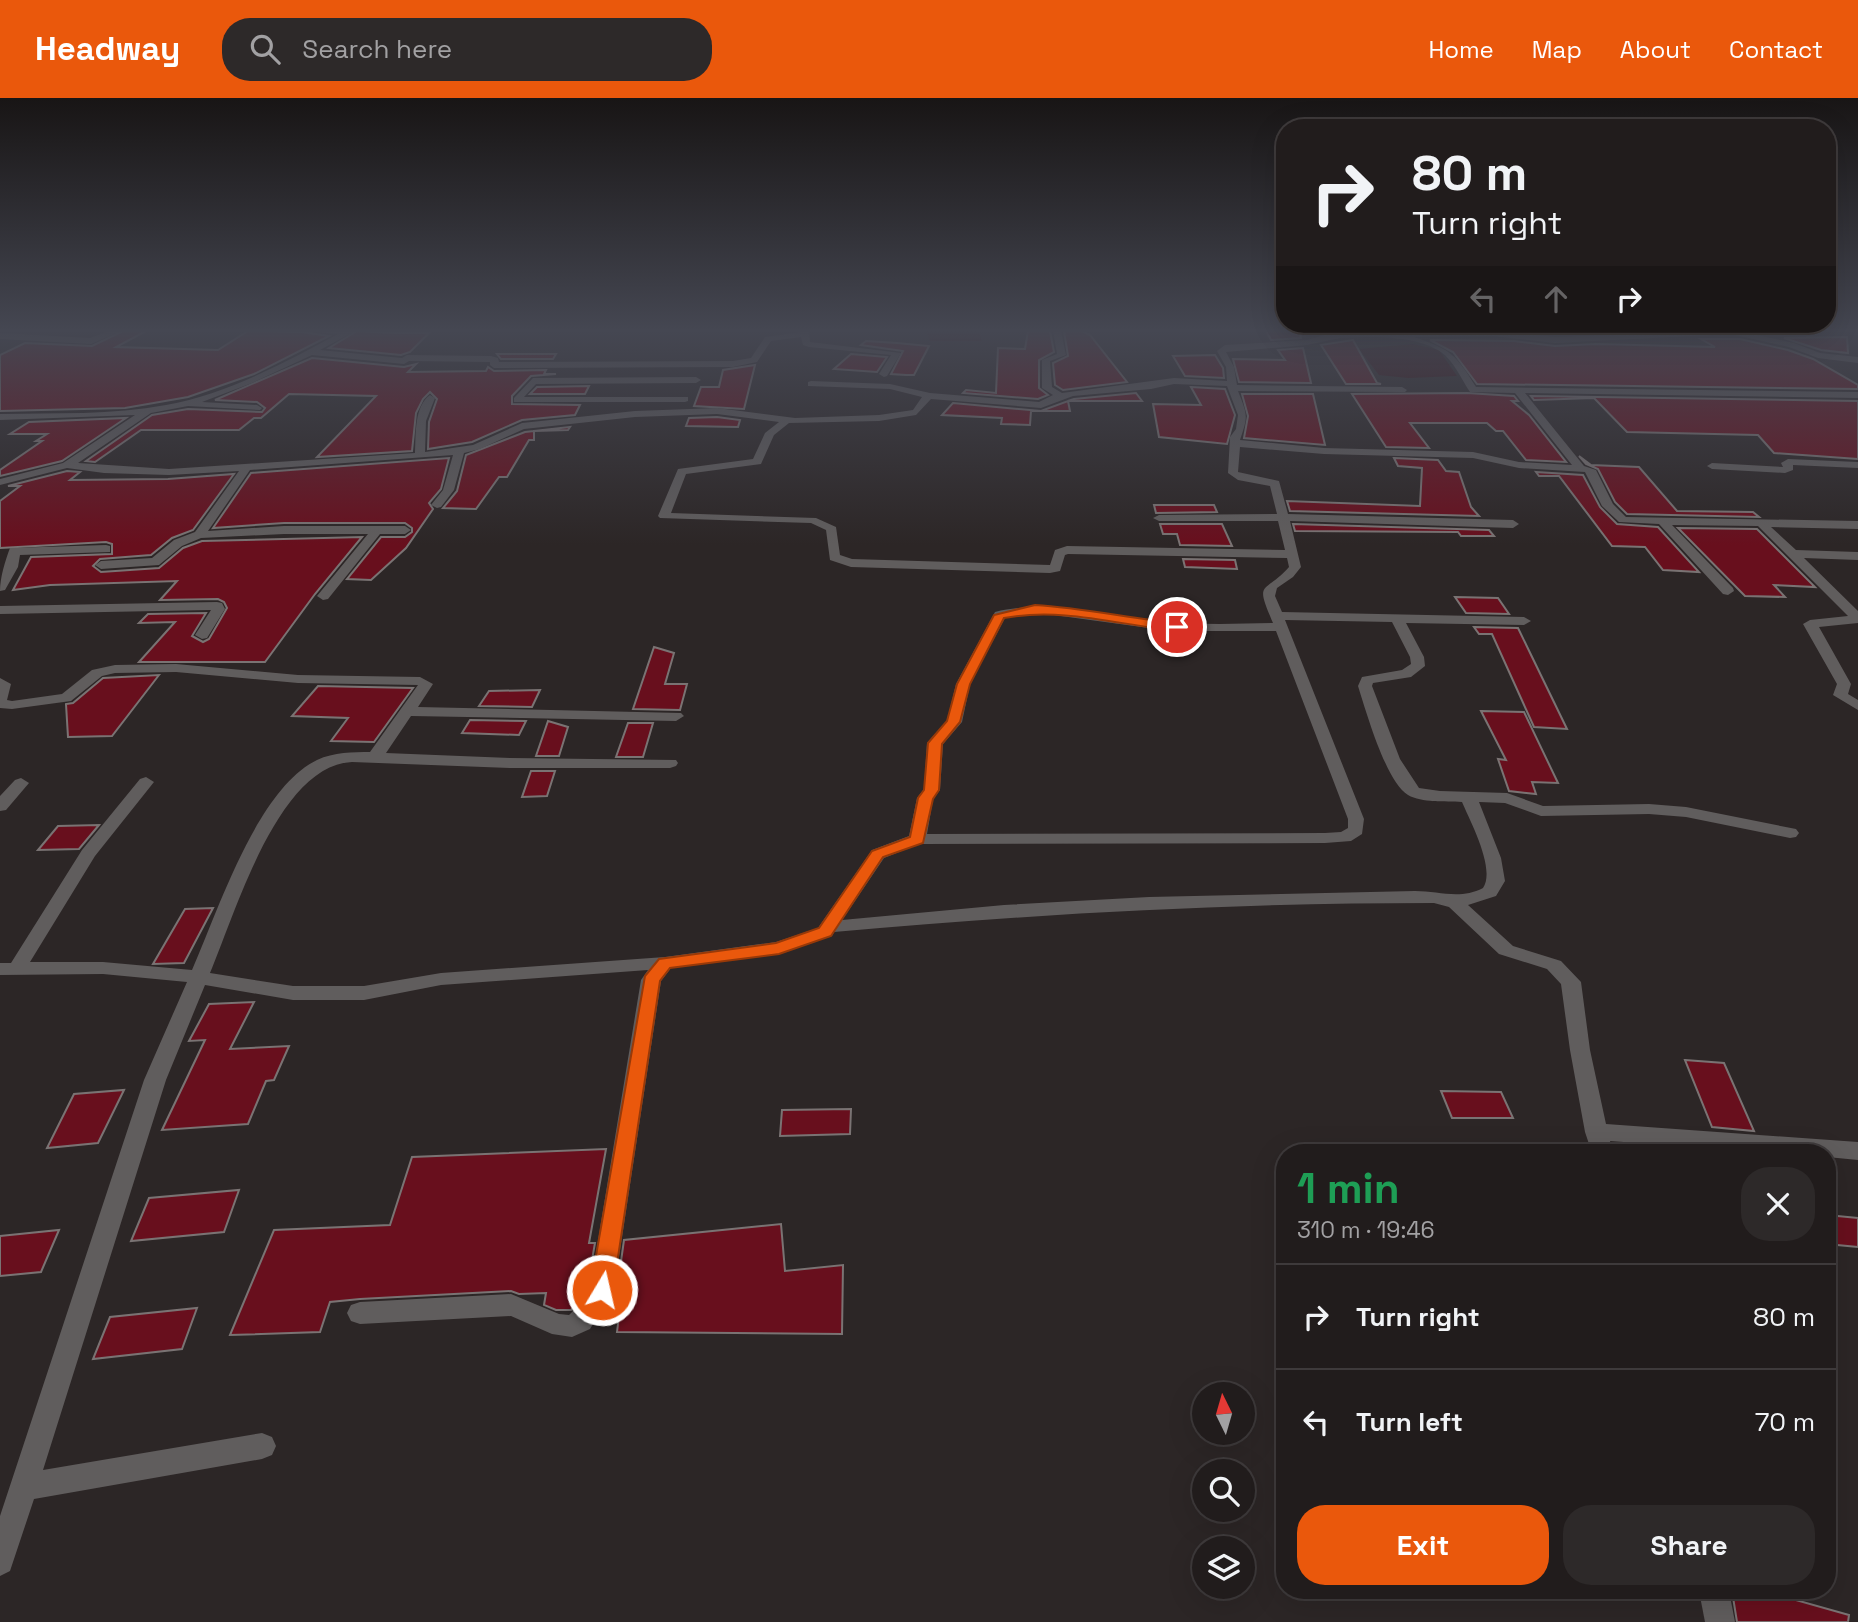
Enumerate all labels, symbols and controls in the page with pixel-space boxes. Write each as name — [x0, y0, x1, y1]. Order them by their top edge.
search box — [222, 18, 712, 81]
text: Headway — [35, 28, 180, 70]
icon: search — [246, 30, 284, 68]
text: Search here — [302, 32, 452, 66]
text: Home — [1428, 34, 1494, 65]
text: Map — [1532, 34, 1582, 65]
text: About — [1620, 34, 1691, 65]
text: Contact — [1729, 34, 1823, 65]
text: 80 m — [1412, 142, 1527, 204]
icon: right — [1297, 147, 1388, 238]
text: Turn right — [1412, 203, 1562, 243]
icon: left — [1464, 280, 1502, 318]
icon: ahead — [1537, 280, 1575, 318]
icon: right — [1610, 280, 1648, 318]
pin — [1147, 597, 1207, 657]
icon: arrive — [1158, 608, 1196, 646]
text: 1 min — [1297, 1162, 1400, 1215]
button: close — [1741, 1167, 1815, 1241]
text: 310 m · 19:46 — [1297, 1215, 1435, 1245]
position arrow — [565, 1253, 639, 1327]
icon: right — [1297, 1298, 1335, 1336]
text: Turn right — [1356, 1300, 1480, 1334]
text: 80 m — [1753, 1300, 1815, 1334]
north arrow — [1192, 1382, 1255, 1446]
map controls — [1192, 1382, 1255, 1599]
icon: left — [1297, 1403, 1335, 1441]
text: Turn left — [1356, 1405, 1463, 1439]
text: 70 m — [1755, 1405, 1815, 1439]
button: search — [1192, 1459, 1255, 1522]
button: Exit — [1297, 1505, 1549, 1585]
button: Share — [1563, 1505, 1815, 1585]
button: layers — [1192, 1536, 1255, 1599]

